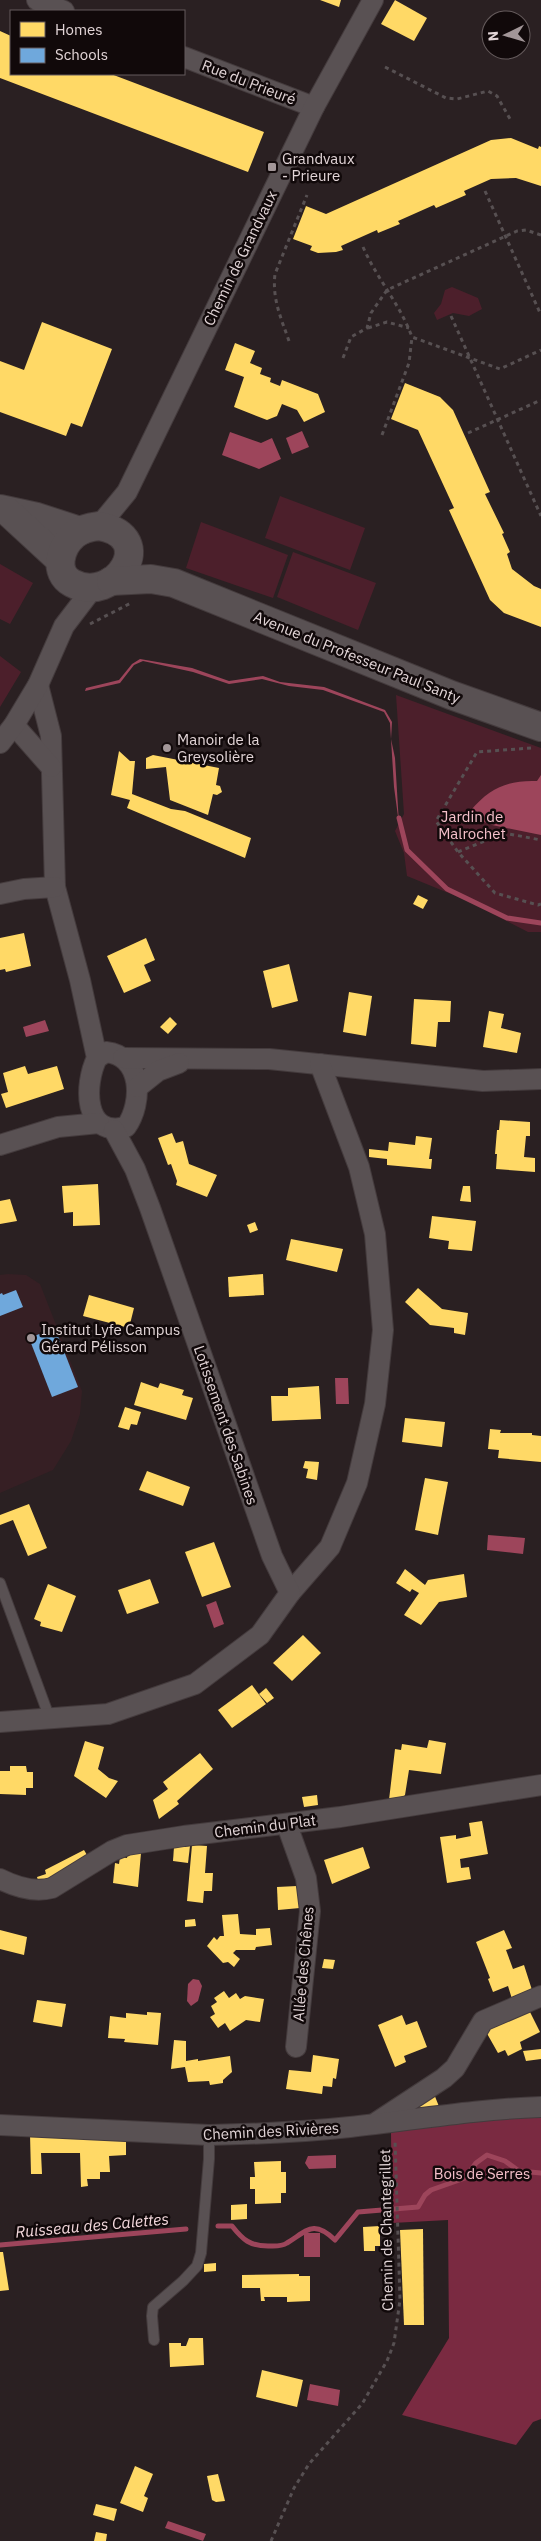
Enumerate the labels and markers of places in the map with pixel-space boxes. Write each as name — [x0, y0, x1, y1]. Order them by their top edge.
place label: Grandvaux - Prieure — [282, 149, 355, 185]
marker: Grandvaux - Prieure — [266, 161, 278, 173]
place label: Manoir de la Greysolière — [177, 730, 259, 766]
marker: Manoir de la Greysolière — [161, 742, 173, 754]
place label: Institut Lyfe Campus Gérard Pélisson — [41, 1320, 180, 1356]
marker: Institut Lyfe Campus Gérard Pélisson — [25, 1332, 37, 1344]

